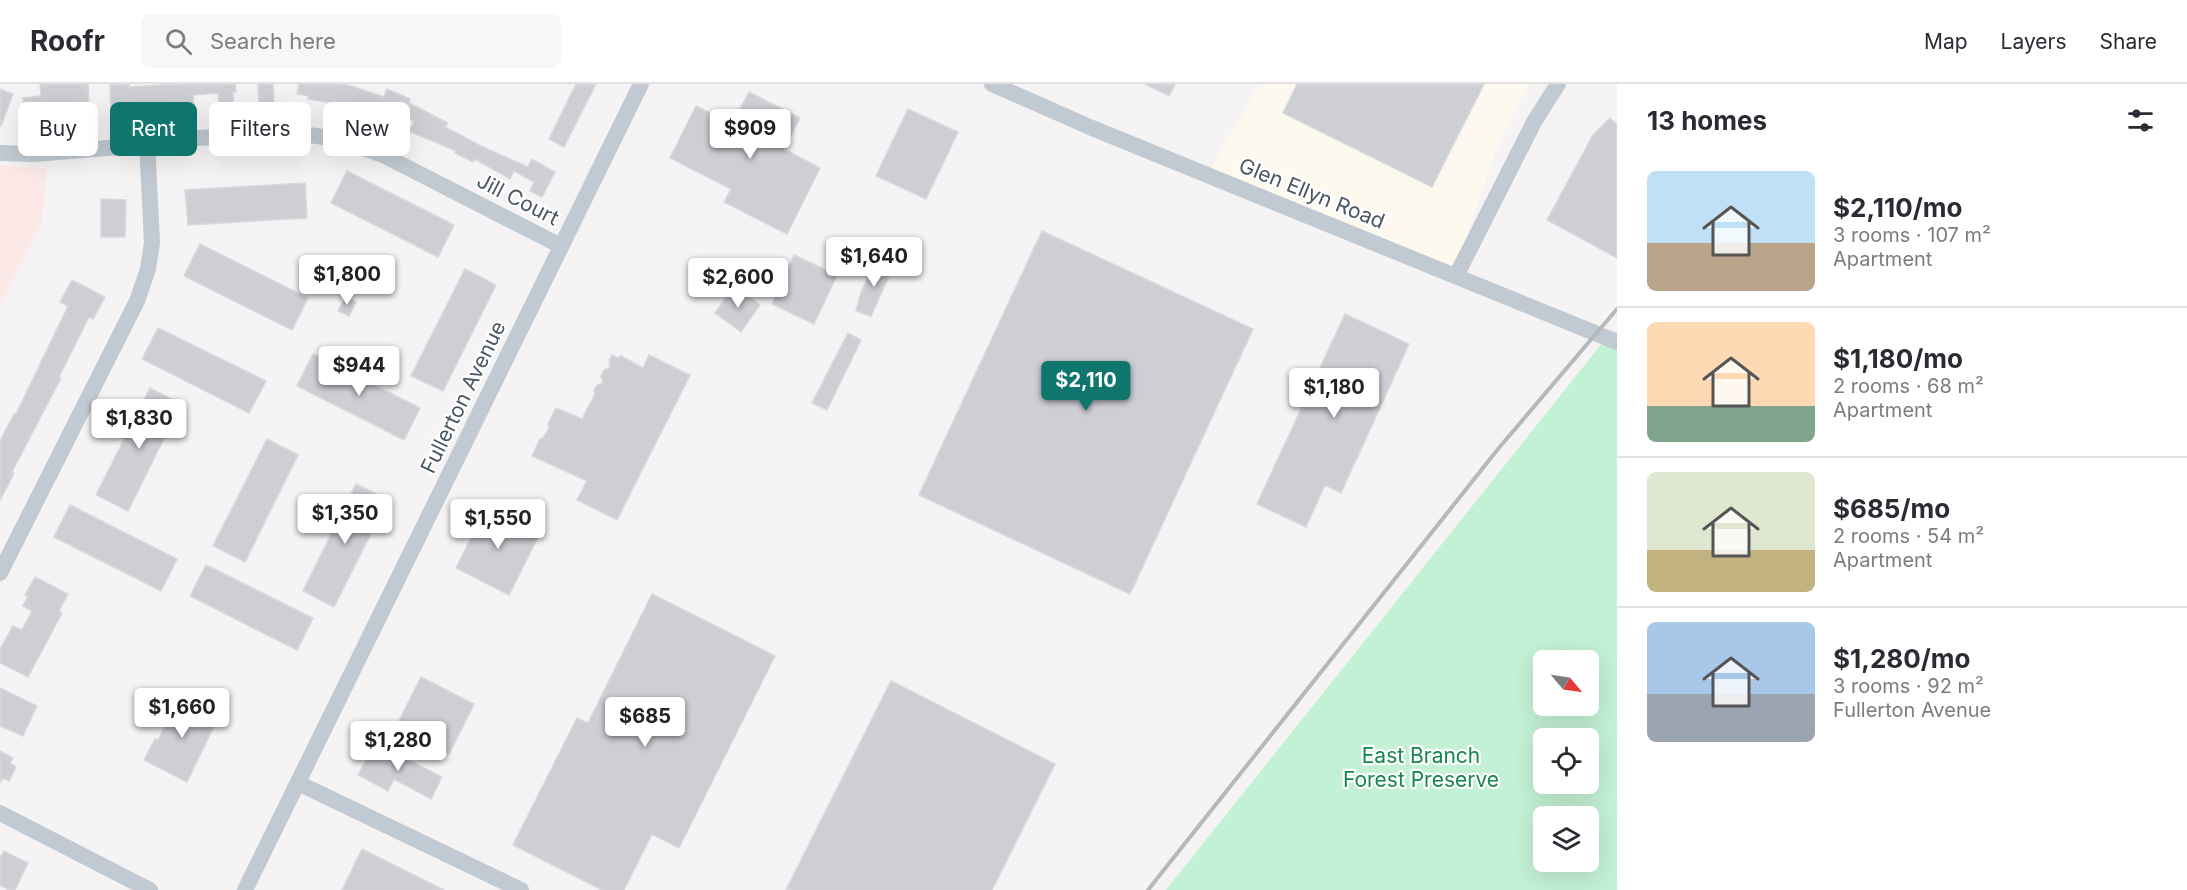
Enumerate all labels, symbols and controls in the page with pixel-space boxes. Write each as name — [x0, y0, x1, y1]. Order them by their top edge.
search box — [141, 14, 561, 68]
text: Roofr — [30, 24, 105, 58]
icon: search — [162, 25, 195, 58]
text: Search here — [210, 28, 336, 54]
text: Map — [1924, 29, 1968, 54]
text: Layers — [2001, 29, 2067, 54]
text: Share — [2100, 29, 2157, 54]
chip: Buy — [18, 102, 98, 156]
chip: Rent — [110, 102, 197, 156]
chip: Filters — [209, 102, 311, 156]
chip: New — [323, 102, 410, 156]
icon: filters — [2124, 104, 2157, 137]
text: 13 homes — [1647, 105, 1767, 136]
pin: $909 — [714, 109, 786, 160]
text: $909 — [724, 116, 776, 140]
street label: Glen Ellyn Road — [1235, 152, 1389, 234]
street label: Jill Court — [473, 168, 563, 230]
text: $2,110/mo — [1833, 192, 1962, 223]
icon: home — [1695, 195, 1767, 267]
text: 3 rooms · 107 m² — [1833, 223, 1991, 247]
pin: $1,640 — [825, 237, 923, 288]
text: $1,640 — [840, 244, 908, 268]
text: Apartment — [1833, 247, 1932, 271]
pin: $1,800 — [298, 255, 396, 306]
pin: $2,600 — [689, 258, 787, 309]
text: $1,800 — [313, 262, 381, 286]
text: $2,600 — [702, 265, 774, 289]
street label: Fullerton Avenue — [415, 317, 511, 477]
text: $1,180/mo — [1833, 343, 1963, 374]
pin: $944 — [323, 346, 395, 397]
icon: home — [1695, 346, 1767, 418]
text: $944 — [332, 353, 386, 377]
pin: $2,110 — [1037, 361, 1135, 412]
text: $2,110 — [1055, 368, 1117, 392]
pin: $1,180 — [1285, 368, 1383, 419]
text: 2 rooms · 68 m² — [1833, 374, 1984, 398]
text: $1,180 — [1303, 375, 1365, 399]
text: Apartment — [1833, 398, 1932, 422]
pin: $1,830 — [90, 399, 188, 450]
text: $1,830 — [105, 406, 173, 430]
text: $685/mo — [1833, 493, 1950, 524]
pin: $1,350 — [296, 494, 394, 545]
icon: home — [1695, 496, 1767, 568]
pin: $1,550 — [449, 499, 547, 550]
text: $1,350 — [311, 501, 379, 525]
text: $1,550 — [464, 506, 532, 530]
text: 2 rooms · 54 m² — [1833, 524, 1984, 548]
text: Apartment — [1833, 548, 1932, 572]
text: $1,280/mo — [1833, 643, 1971, 674]
icon: home — [1695, 646, 1767, 718]
north arrow — [1533, 650, 1599, 716]
map controls — [1533, 650, 1599, 872]
text: 3 rooms · 92 m² — [1833, 674, 1984, 698]
pin: $1,660 — [133, 688, 231, 739]
text: $1,660 — [148, 695, 216, 719]
pin: $685 — [609, 697, 681, 748]
text: Fullerton Avenue — [1833, 698, 1991, 722]
text: $685 — [619, 704, 671, 728]
pin: $1,280 — [349, 721, 447, 772]
text: $1,280 — [364, 728, 432, 752]
button: locate — [1533, 728, 1599, 794]
park label: East Branch Forest Preserve — [1343, 743, 1499, 792]
button: layers — [1533, 806, 1599, 872]

